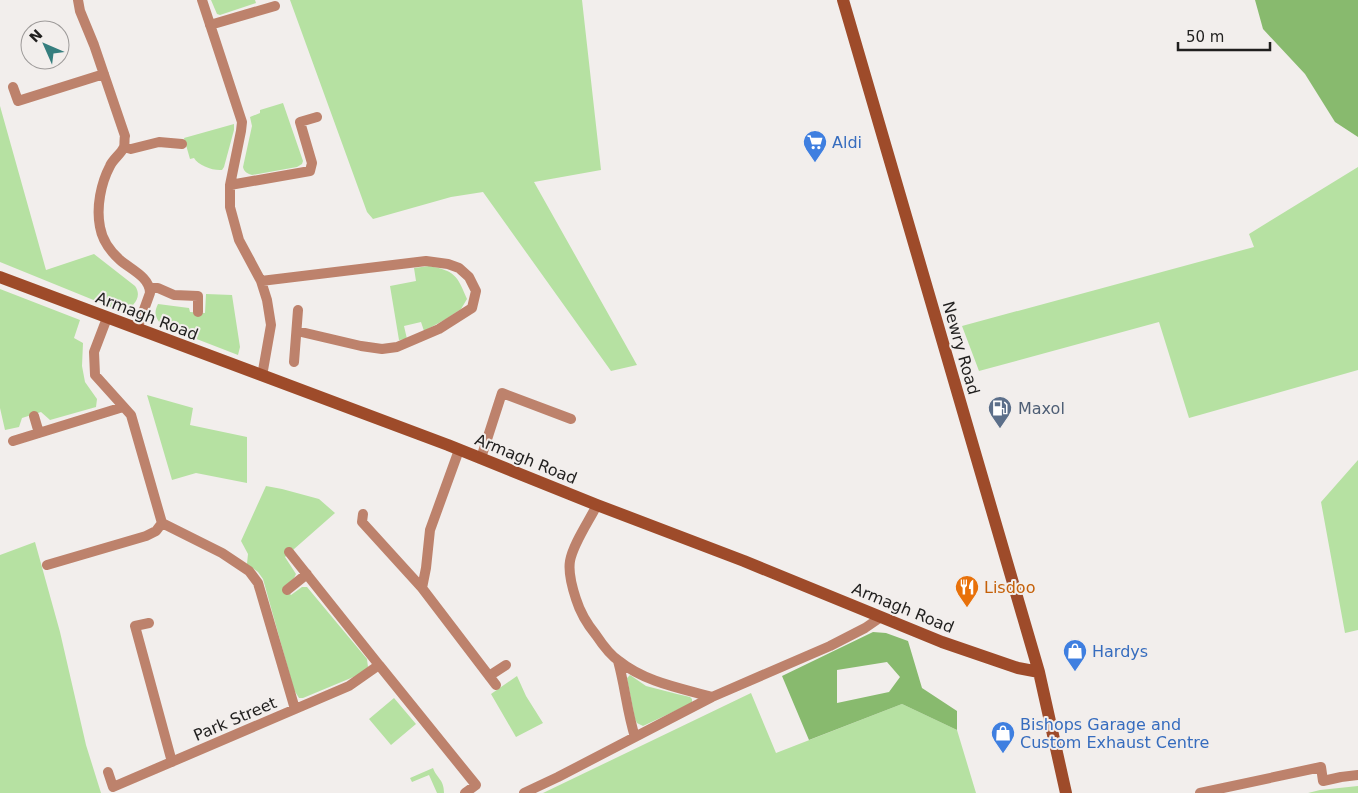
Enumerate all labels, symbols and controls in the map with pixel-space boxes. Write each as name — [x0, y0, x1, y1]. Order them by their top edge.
north arrow — [20, 20, 70, 70]
scale bar — [1178, 20, 1270, 52]
text: N — [26, 26, 46, 46]
text: 50 m — [1186, 28, 1224, 46]
supermarket icon: Aldi — [802, 129, 828, 163]
place label: Aldi — [832, 133, 862, 152]
street label: Armagh Road — [93, 288, 201, 344]
street label: Newry Road — [939, 299, 983, 397]
fuel station icon: Maxol — [987, 395, 1013, 429]
place label: Maxol — [1018, 399, 1065, 418]
street label: Armagh Road — [472, 430, 580, 488]
restaurant icon: Lisdoo — [954, 574, 980, 608]
place label: Lisdoo — [984, 578, 1035, 597]
street label: Armagh Road — [849, 579, 957, 637]
shop icon: Hardys — [1062, 638, 1088, 672]
place label: Hardys — [1092, 642, 1148, 661]
street label: Park Street — [191, 693, 279, 745]
place label: Bishops Garage and Custom Exhaust Centre — [1020, 715, 1209, 752]
shop icon: Bishops Garage and Custom Exhaust Centre — [990, 720, 1016, 754]

